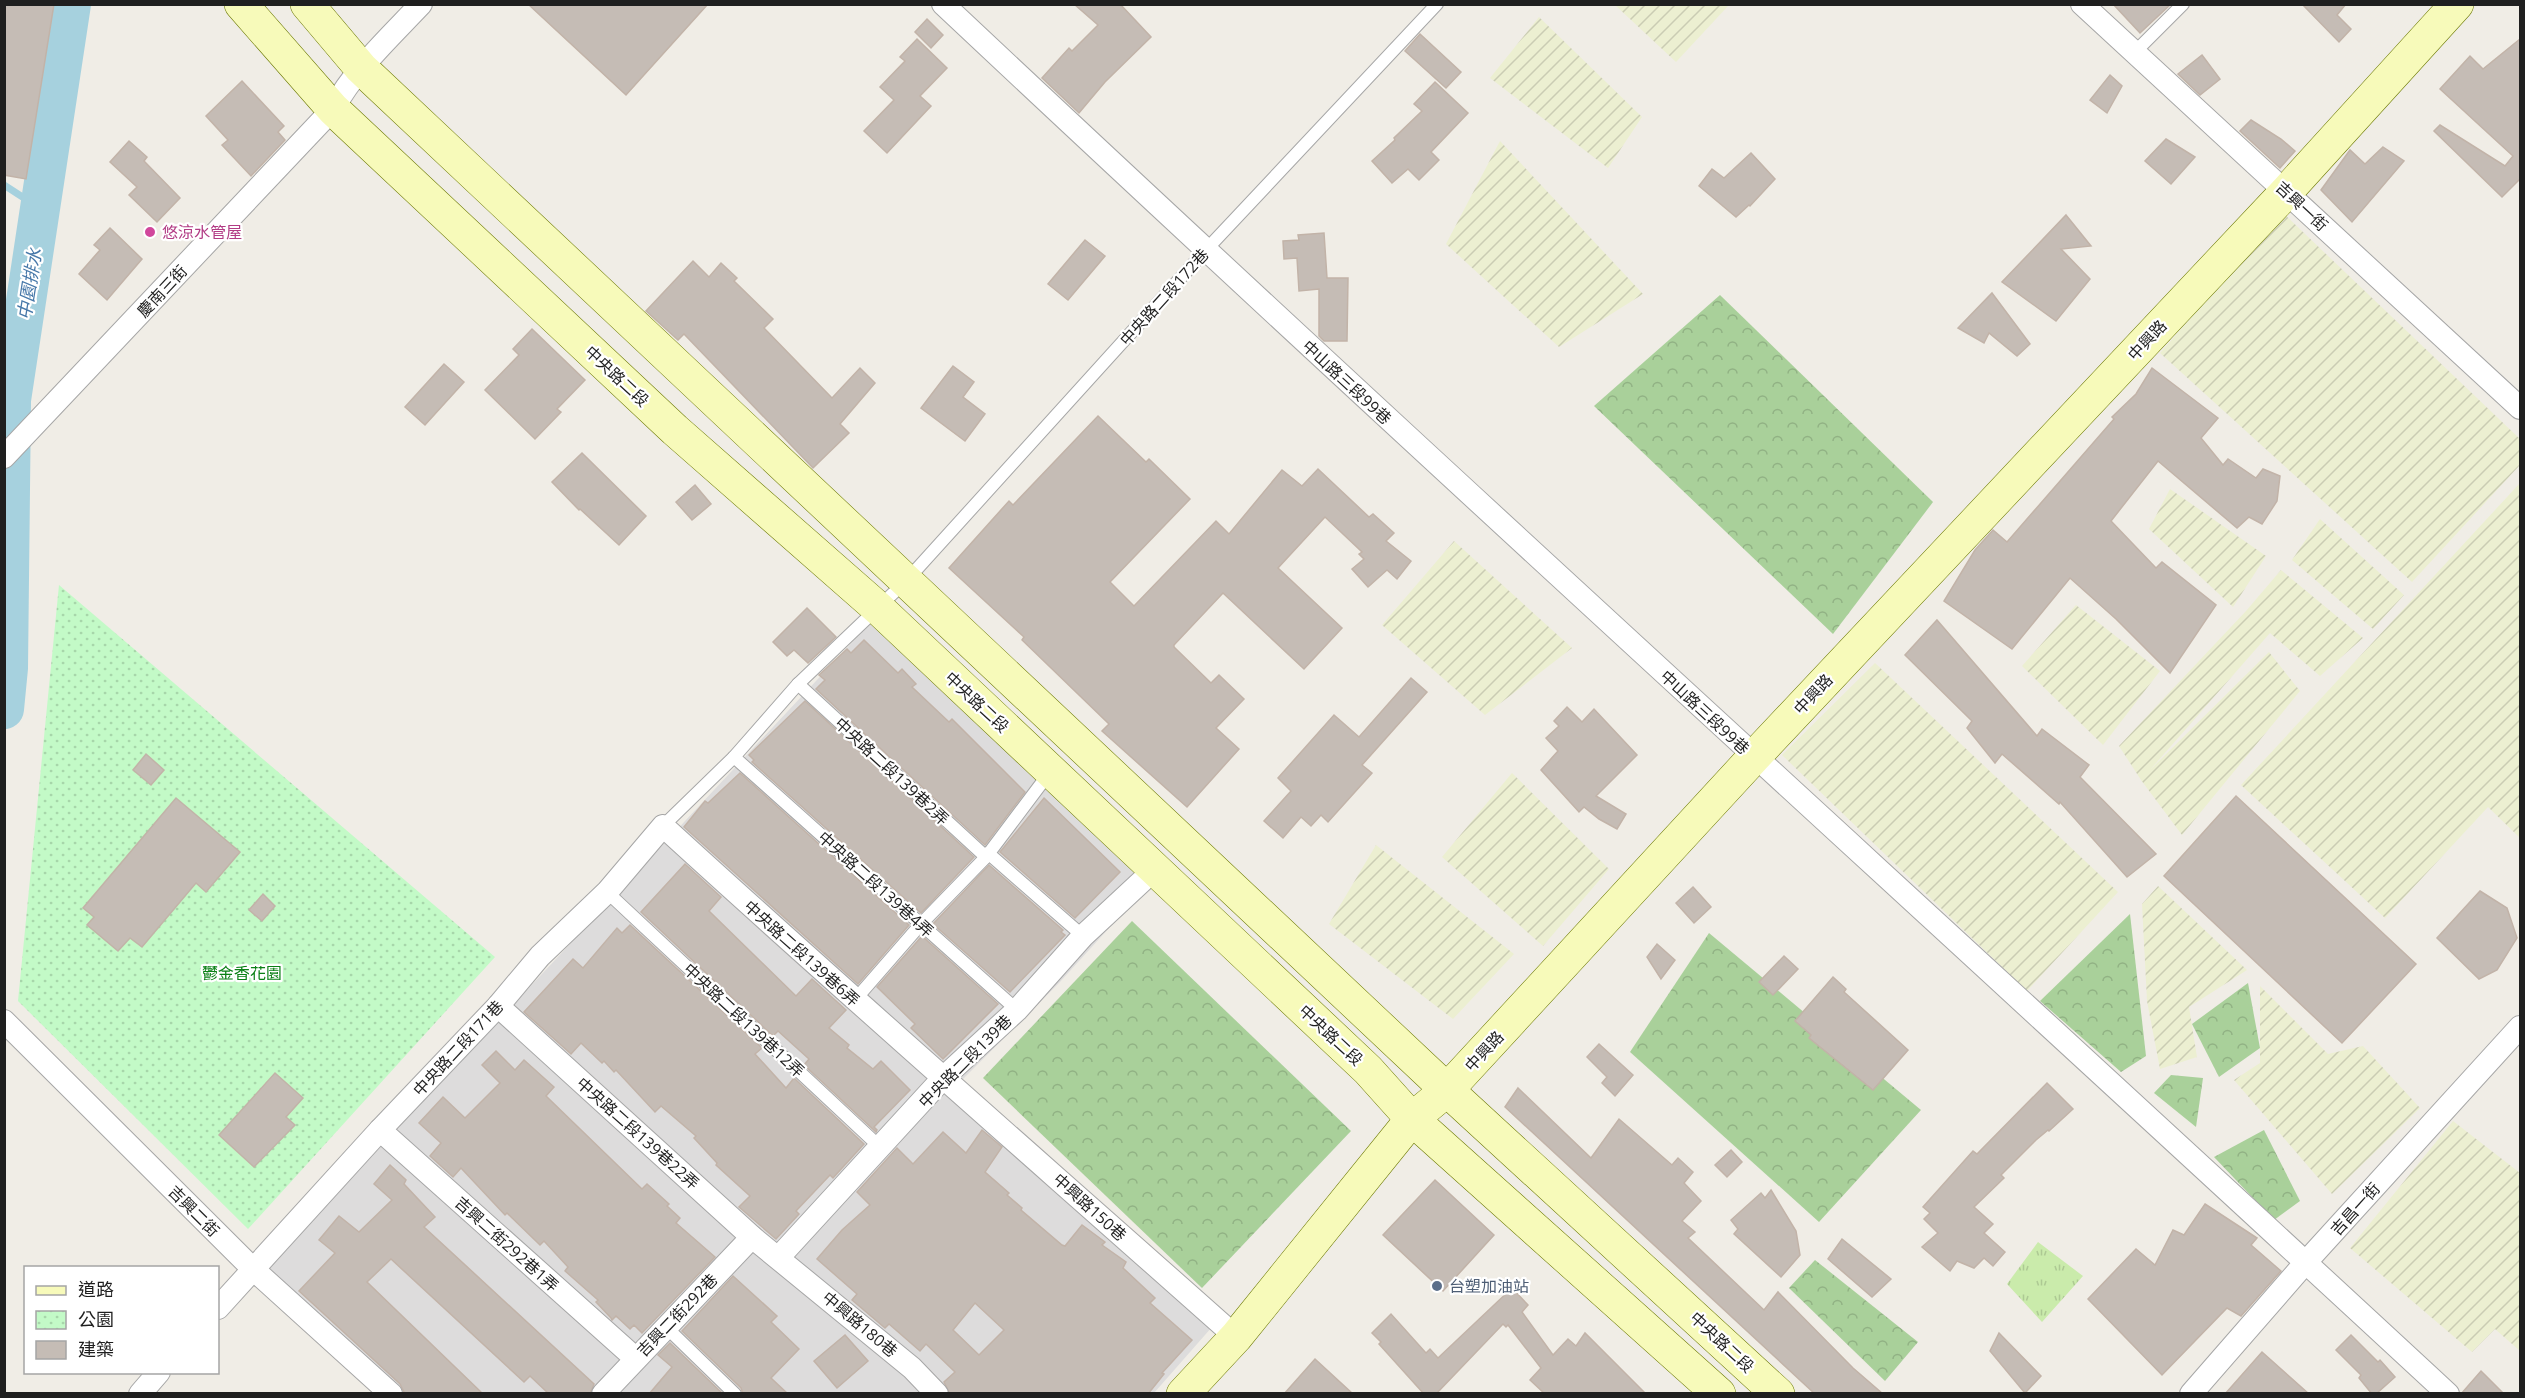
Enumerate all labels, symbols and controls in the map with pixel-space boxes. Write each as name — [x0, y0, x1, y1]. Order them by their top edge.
street label: 吉興一街 — [2271, 176, 2333, 236]
place label: 悠涼水管屋 — [162, 221, 242, 243]
marker: 悠涼水管屋 — [143, 225, 157, 239]
street label: 中央路二段172巷 — [1115, 244, 1213, 350]
water label: 中園排水 — [12, 246, 47, 321]
street label: 慶南三街 — [132, 260, 192, 322]
street label: 中興路 — [2123, 315, 2171, 365]
street label: 中山路三段99巷 — [1298, 335, 1396, 429]
street label: 中央路二段 — [580, 341, 654, 411]
street label: 中山路三段99巷 — [1656, 665, 1754, 759]
street label: 中央路二段 — [940, 667, 1014, 737]
street label: 中興路 — [1789, 669, 1837, 719]
street label: 中央路二段139巷2弄 — [830, 712, 954, 830]
street label: 中央路二段139巷4弄 — [813, 826, 939, 942]
street label: 中央路二段139巷6弄 — [739, 895, 865, 1011]
street label: 中央路二段139巷12弄 — [679, 958, 809, 1082]
park label: 鬱金香花園 — [202, 962, 282, 984]
street label: 中央路二段171巷 — [408, 995, 508, 1101]
street label: 中央路二段 — [1294, 1000, 1368, 1070]
street label: 中央路二段139巷 — [914, 1010, 1016, 1112]
street label: 中興路 — [1460, 1026, 1508, 1076]
street label: 中央路二段139巷22弄 — [572, 1072, 704, 1194]
street label: 中興路150巷 — [1049, 1168, 1131, 1246]
street label: 吉昌一街 — [2325, 1178, 2385, 1240]
street label: 吉興二街 — [164, 1181, 224, 1241]
street label: 吉興二街292巷1弄 — [450, 1191, 564, 1297]
legend — [24, 1266, 219, 1374]
street label: 吉興二街292巷 — [632, 1269, 722, 1361]
place label: 台塑加油站 — [1449, 1275, 1529, 1297]
text: 道路 — [78, 1277, 114, 1301]
marker: 台塑加油站 — [1430, 1279, 1444, 1293]
street label: 中興路180巷 — [818, 1286, 902, 1362]
text: 公園 — [78, 1307, 114, 1331]
street label: 中央路二段 — [1685, 1307, 1759, 1377]
text: 建築 — [78, 1337, 114, 1361]

